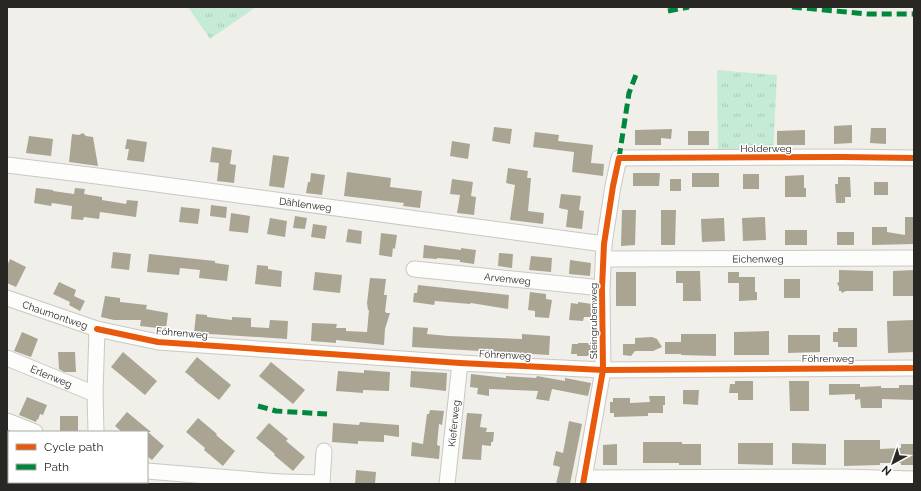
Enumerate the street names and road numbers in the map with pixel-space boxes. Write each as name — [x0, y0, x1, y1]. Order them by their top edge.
street label: Holderweg — [740, 143, 792, 154]
street label: Dählenweg — [279, 195, 332, 213]
street label: Eichenweg — [732, 253, 784, 264]
street label: Arvenweg — [484, 271, 531, 286]
street label: Steingrubenweg — [588, 283, 599, 359]
street label: Chaumontweg — [21, 298, 89, 331]
street label: Föhrenweg — [155, 325, 209, 341]
street label: Föhrenweg — [479, 348, 531, 362]
street label: Föhrenweg — [802, 353, 854, 364]
street label: Erlenweg — [29, 363, 74, 390]
street label: Kieferweg — [446, 399, 461, 447]

